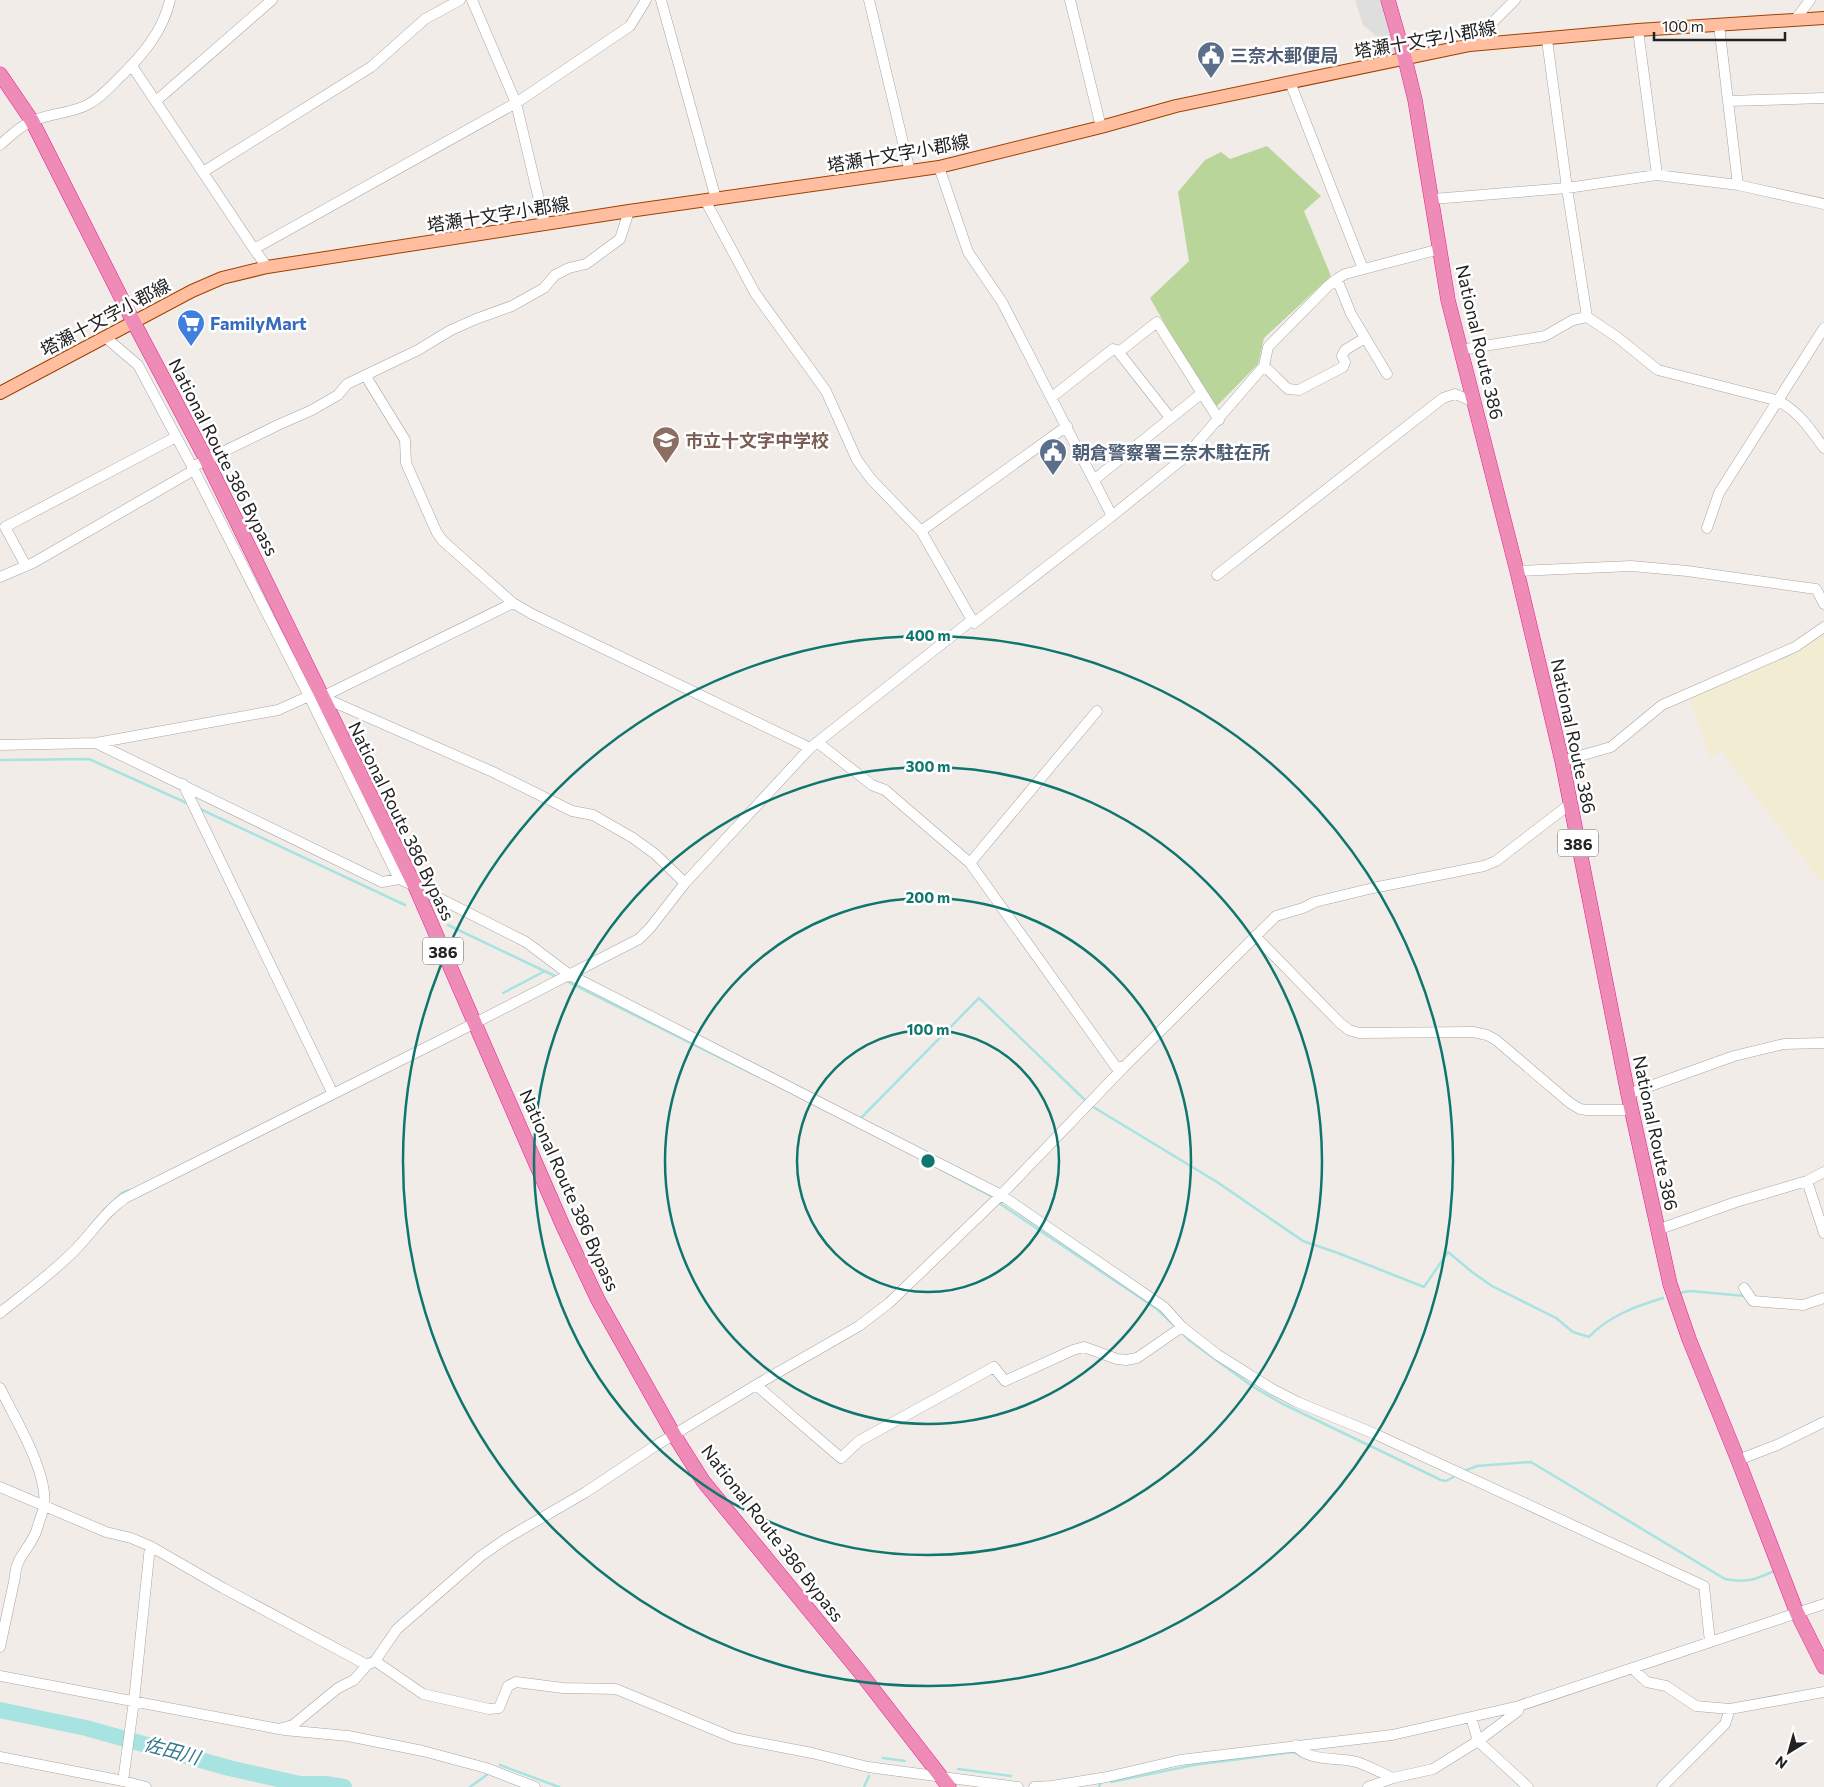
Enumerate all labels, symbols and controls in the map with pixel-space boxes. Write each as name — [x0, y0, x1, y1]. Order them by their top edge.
scale bar — [1654, 10, 1785, 42]
street label: 塔瀬十文字小郡線 — [1352, 16, 1498, 62]
text: 100 m — [1662, 17, 1704, 35]
public building icon: 三奈木郵便局 — [1196, 40, 1226, 79]
place label: 三奈木郵便局 — [1230, 44, 1338, 66]
street label: 塔瀬十文字小郡線 — [825, 130, 971, 176]
street label: 塔瀬十文字小郡線 — [425, 192, 571, 236]
street label: National Route 386 — [1452, 263, 1508, 421]
street label: 塔瀬十文字小郡線 — [36, 273, 174, 361]
supermarket icon: FamilyMart — [176, 308, 206, 347]
place label: FamilyMart — [210, 312, 307, 334]
street label: National Route 386 Bypass — [165, 355, 283, 559]
school or university icon: 市立十文字中学校 — [651, 425, 681, 464]
place label: 市立十文字中学校 — [685, 429, 829, 451]
public building icon: 朝倉警察署三奈木駐在所 — [1038, 437, 1068, 476]
place label: 朝倉警察署三奈木駐在所 — [1072, 441, 1270, 463]
text: 400 m — [905, 626, 951, 644]
street label: National Route 386 — [1547, 656, 1601, 816]
street label: National Route 386 Bypass — [344, 718, 460, 924]
text: 300 m — [906, 757, 950, 775]
road number: 386 — [1558, 830, 1598, 856]
text: 200 m — [906, 888, 950, 906]
road number: 386 — [423, 938, 463, 964]
text: 100 m — [907, 1020, 949, 1038]
street label: National Route 386 — [1629, 1053, 1683, 1213]
street label: National Route 386 Bypass — [515, 1086, 625, 1294]
centre of rings — [919, 1152, 937, 1170]
street label: National Route 386 Bypass — [697, 1440, 849, 1626]
north arrow — [1764, 1727, 1814, 1777]
water label: 佐田川 — [141, 1732, 204, 1769]
text: N — [1772, 1753, 1790, 1773]

